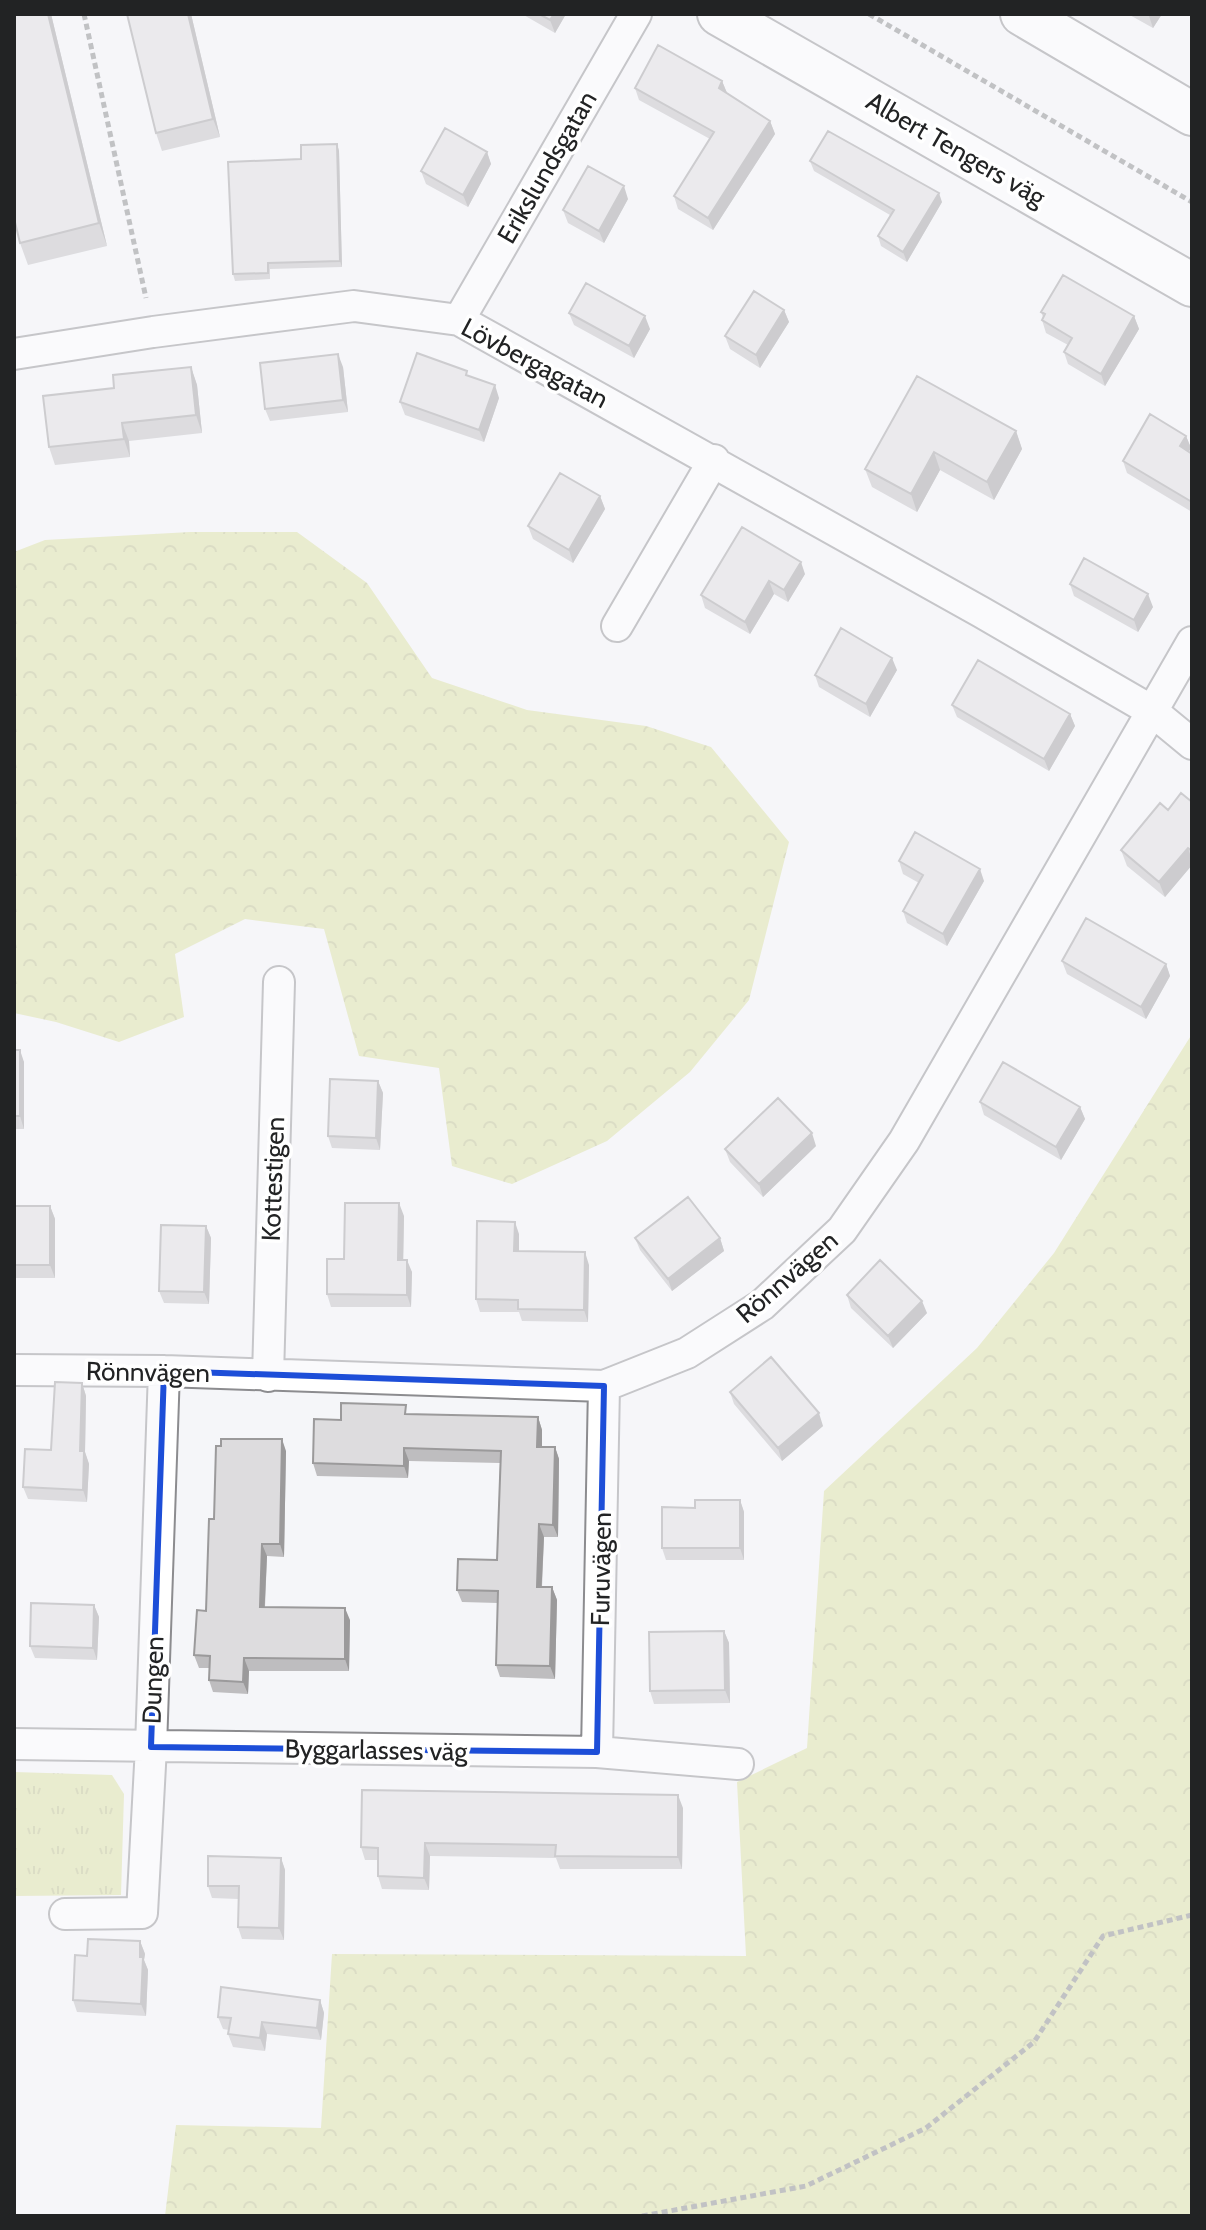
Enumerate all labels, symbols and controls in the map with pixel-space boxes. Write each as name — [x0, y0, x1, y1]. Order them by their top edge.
street label: Erikslundsgatan — [490, 85, 604, 249]
street label: Albert Tengers väg — [861, 85, 1052, 214]
street label: Lövbergagatan — [456, 311, 614, 415]
street label: Kottestigen — [255, 1116, 291, 1242]
street label: Rönnvägen — [730, 1224, 844, 1330]
street label: Rönnvägen — [86, 1355, 210, 1389]
street label: Furuvägen — [584, 1512, 618, 1626]
street label: Dungen — [135, 1636, 171, 1724]
street label: Byggarlasses väg — [284, 1732, 469, 1768]

